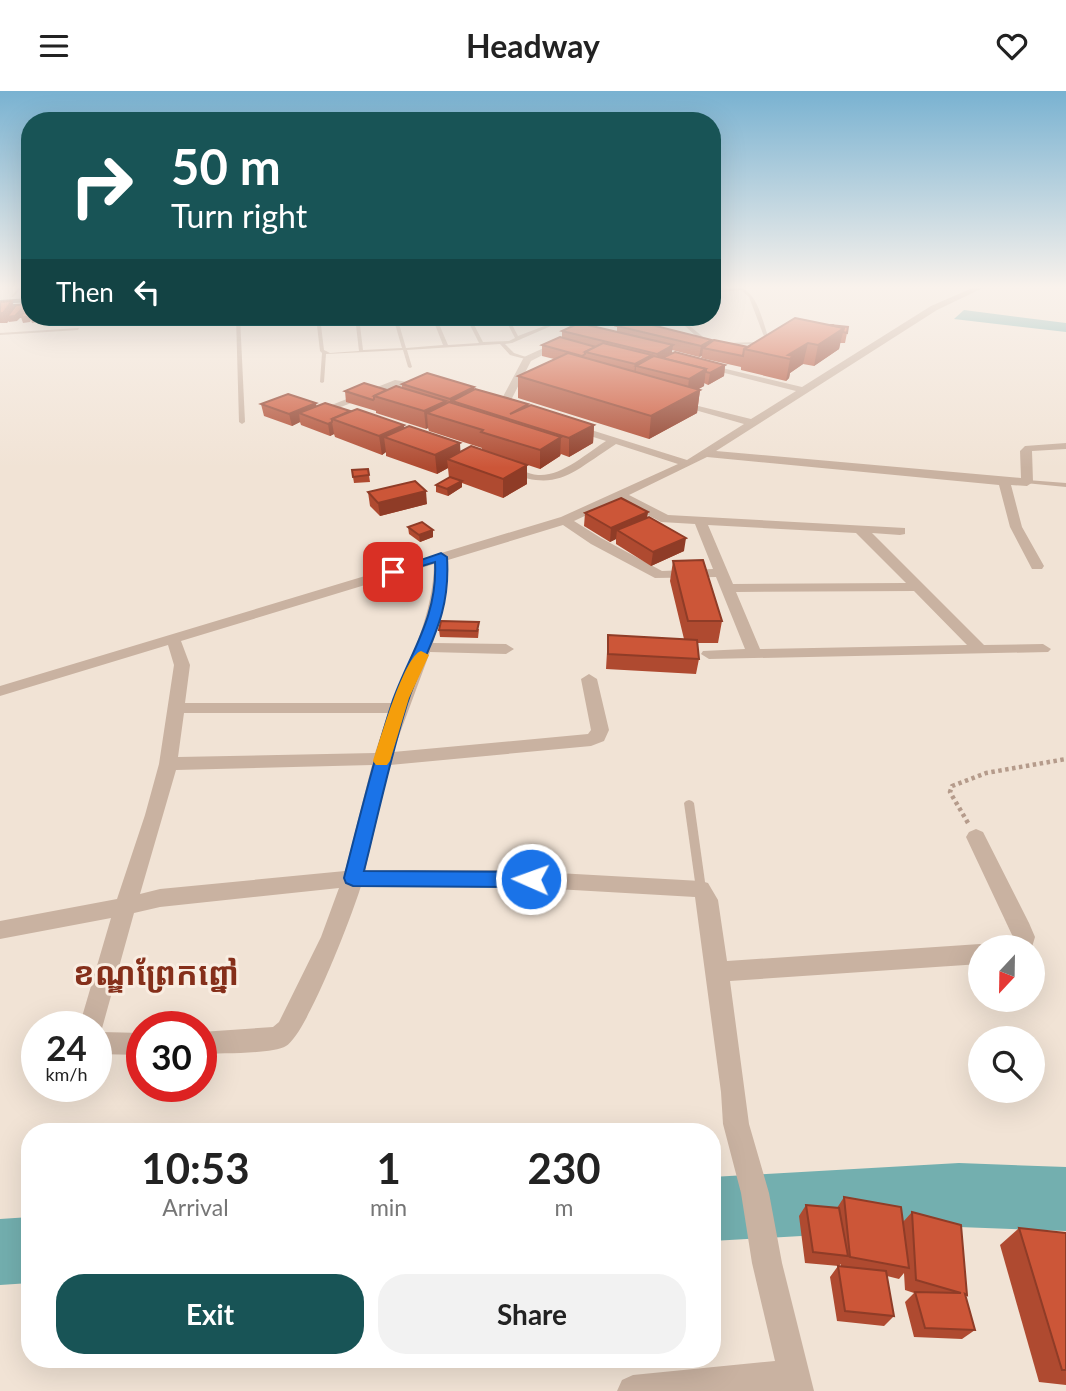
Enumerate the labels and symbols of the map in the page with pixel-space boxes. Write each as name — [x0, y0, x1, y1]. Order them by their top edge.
pin — [363, 542, 423, 602]
position arrow — [494, 842, 568, 916]
north arrow — [968, 935, 1045, 1011]
district label: ខណ្ឌព្រែកព្នៅ — [73, 953, 239, 994]
speed limit sign: 30 — [126, 1011, 217, 1102]

